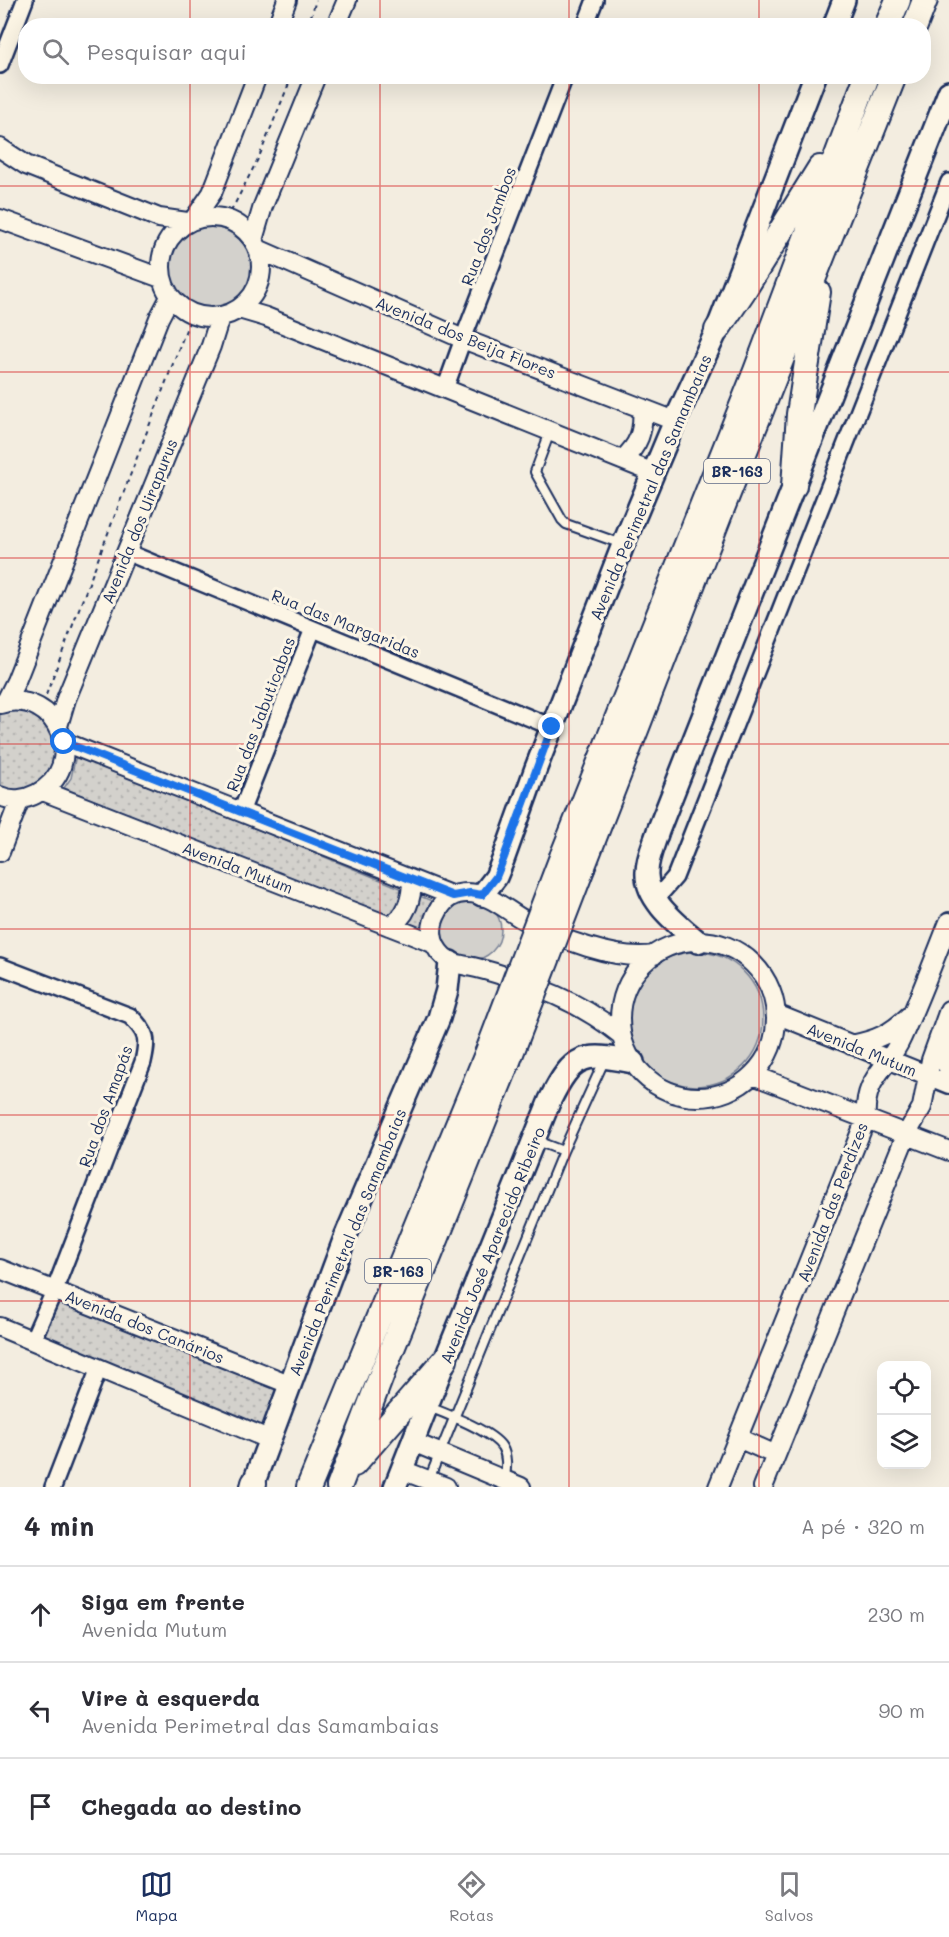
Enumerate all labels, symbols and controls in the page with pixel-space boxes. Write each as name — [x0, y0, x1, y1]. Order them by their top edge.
search box — [18, 18, 931, 84]
icon: search — [39, 35, 72, 68]
text: Pesquisar aqui — [87, 37, 247, 66]
street label: Rua dos Jambos — [456, 164, 520, 288]
street label: Avenida dos Beija Flores — [373, 291, 559, 383]
street label: Avenida Perimetral das Samambaias — [584, 351, 716, 623]
street label: Avenida dos Uirapurus — [96, 435, 182, 607]
road number: BR-163 — [704, 459, 770, 483]
street label: Rua das Margaridas — [269, 584, 423, 662]
street label: Rua das Jabuticabas — [221, 634, 299, 794]
route end — [538, 713, 564, 739]
route start — [50, 728, 76, 754]
street label: Avenida Mutum — [180, 836, 296, 898]
street label: Avenida Mutum — [804, 1017, 920, 1081]
street label: Rua dos Amapás — [73, 1042, 137, 1170]
street label: Avenida Perimetral das Samambaias — [284, 1105, 410, 1379]
street label: Avenida das Perdizes — [792, 1119, 872, 1285]
street label: Avenida José Aparecido Ribeiro — [435, 1124, 549, 1366]
road number: BR-163 — [365, 1259, 431, 1283]
street label: Avenida dos Canários — [62, 1284, 228, 1368]
map controls — [877, 1361, 931, 1469]
button: locate — [877, 1361, 931, 1415]
button: layers — [877, 1415, 931, 1469]
text: 4 min — [24, 1509, 94, 1543]
text: A pé · 320 m — [801, 1513, 925, 1539]
text: Siga em frente — [81, 1587, 245, 1616]
icon: ahead — [24, 1598, 57, 1631]
text: 230 m — [867, 1601, 925, 1627]
text: Avenida Mutum — [81, 1616, 227, 1642]
text: Vire à esquerda — [81, 1683, 260, 1712]
icon: left — [24, 1694, 57, 1727]
text: 90 m — [879, 1697, 925, 1723]
text: Avenida Perimetral das Samambaias — [81, 1712, 439, 1738]
icon: arrive — [24, 1790, 57, 1823]
text: Chegada ao destino — [81, 1792, 301, 1821]
tab: Mapa — [136, 1868, 178, 1925]
tab: Rotas — [449, 1868, 494, 1925]
tab: Salvos — [765, 1868, 813, 1925]

